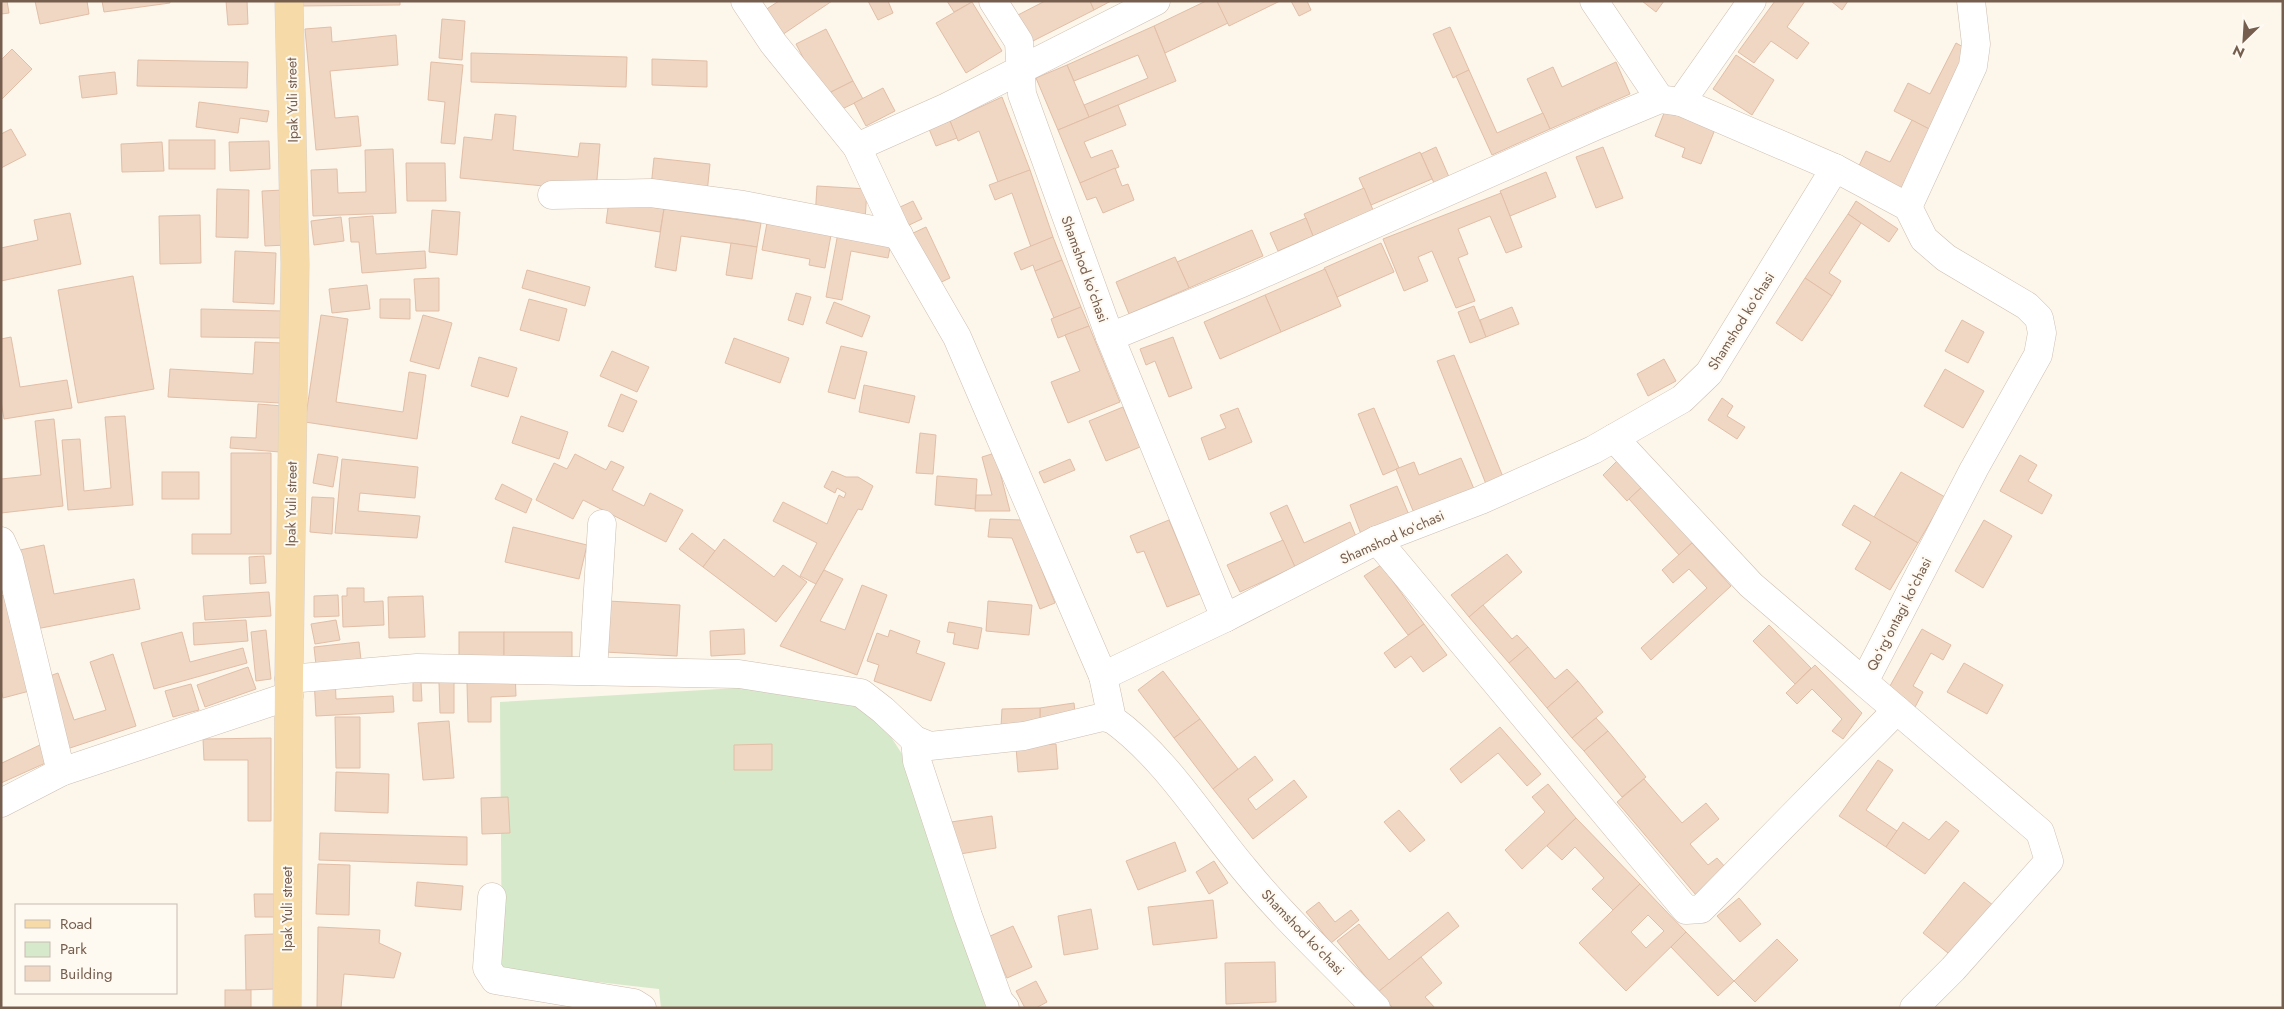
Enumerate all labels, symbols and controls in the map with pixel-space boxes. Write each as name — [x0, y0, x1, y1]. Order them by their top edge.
north arrow — [2219, 15, 2269, 65]
text: N — [2229, 40, 2248, 63]
street label: Ipak Yuli street — [281, 57, 303, 143]
street label: Shamshod koʻchasi — [1056, 213, 1114, 325]
street label: Shamshod koʻchasi — [1703, 268, 1779, 374]
street label: Ipak Yuli street — [280, 461, 302, 547]
street label: Shamshod koʻchasi — [1337, 505, 1447, 569]
street label: Qoʻrgʻontagi koʻchasi — [1862, 554, 1936, 674]
street label: Ipak Yuli street — [277, 866, 297, 952]
street label: Shamshod koʻchasi — [1257, 885, 1349, 979]
legend — [15, 904, 178, 994]
text: Road — [60, 913, 92, 935]
text: Park — [60, 938, 87, 960]
text: Building — [60, 963, 112, 985]

